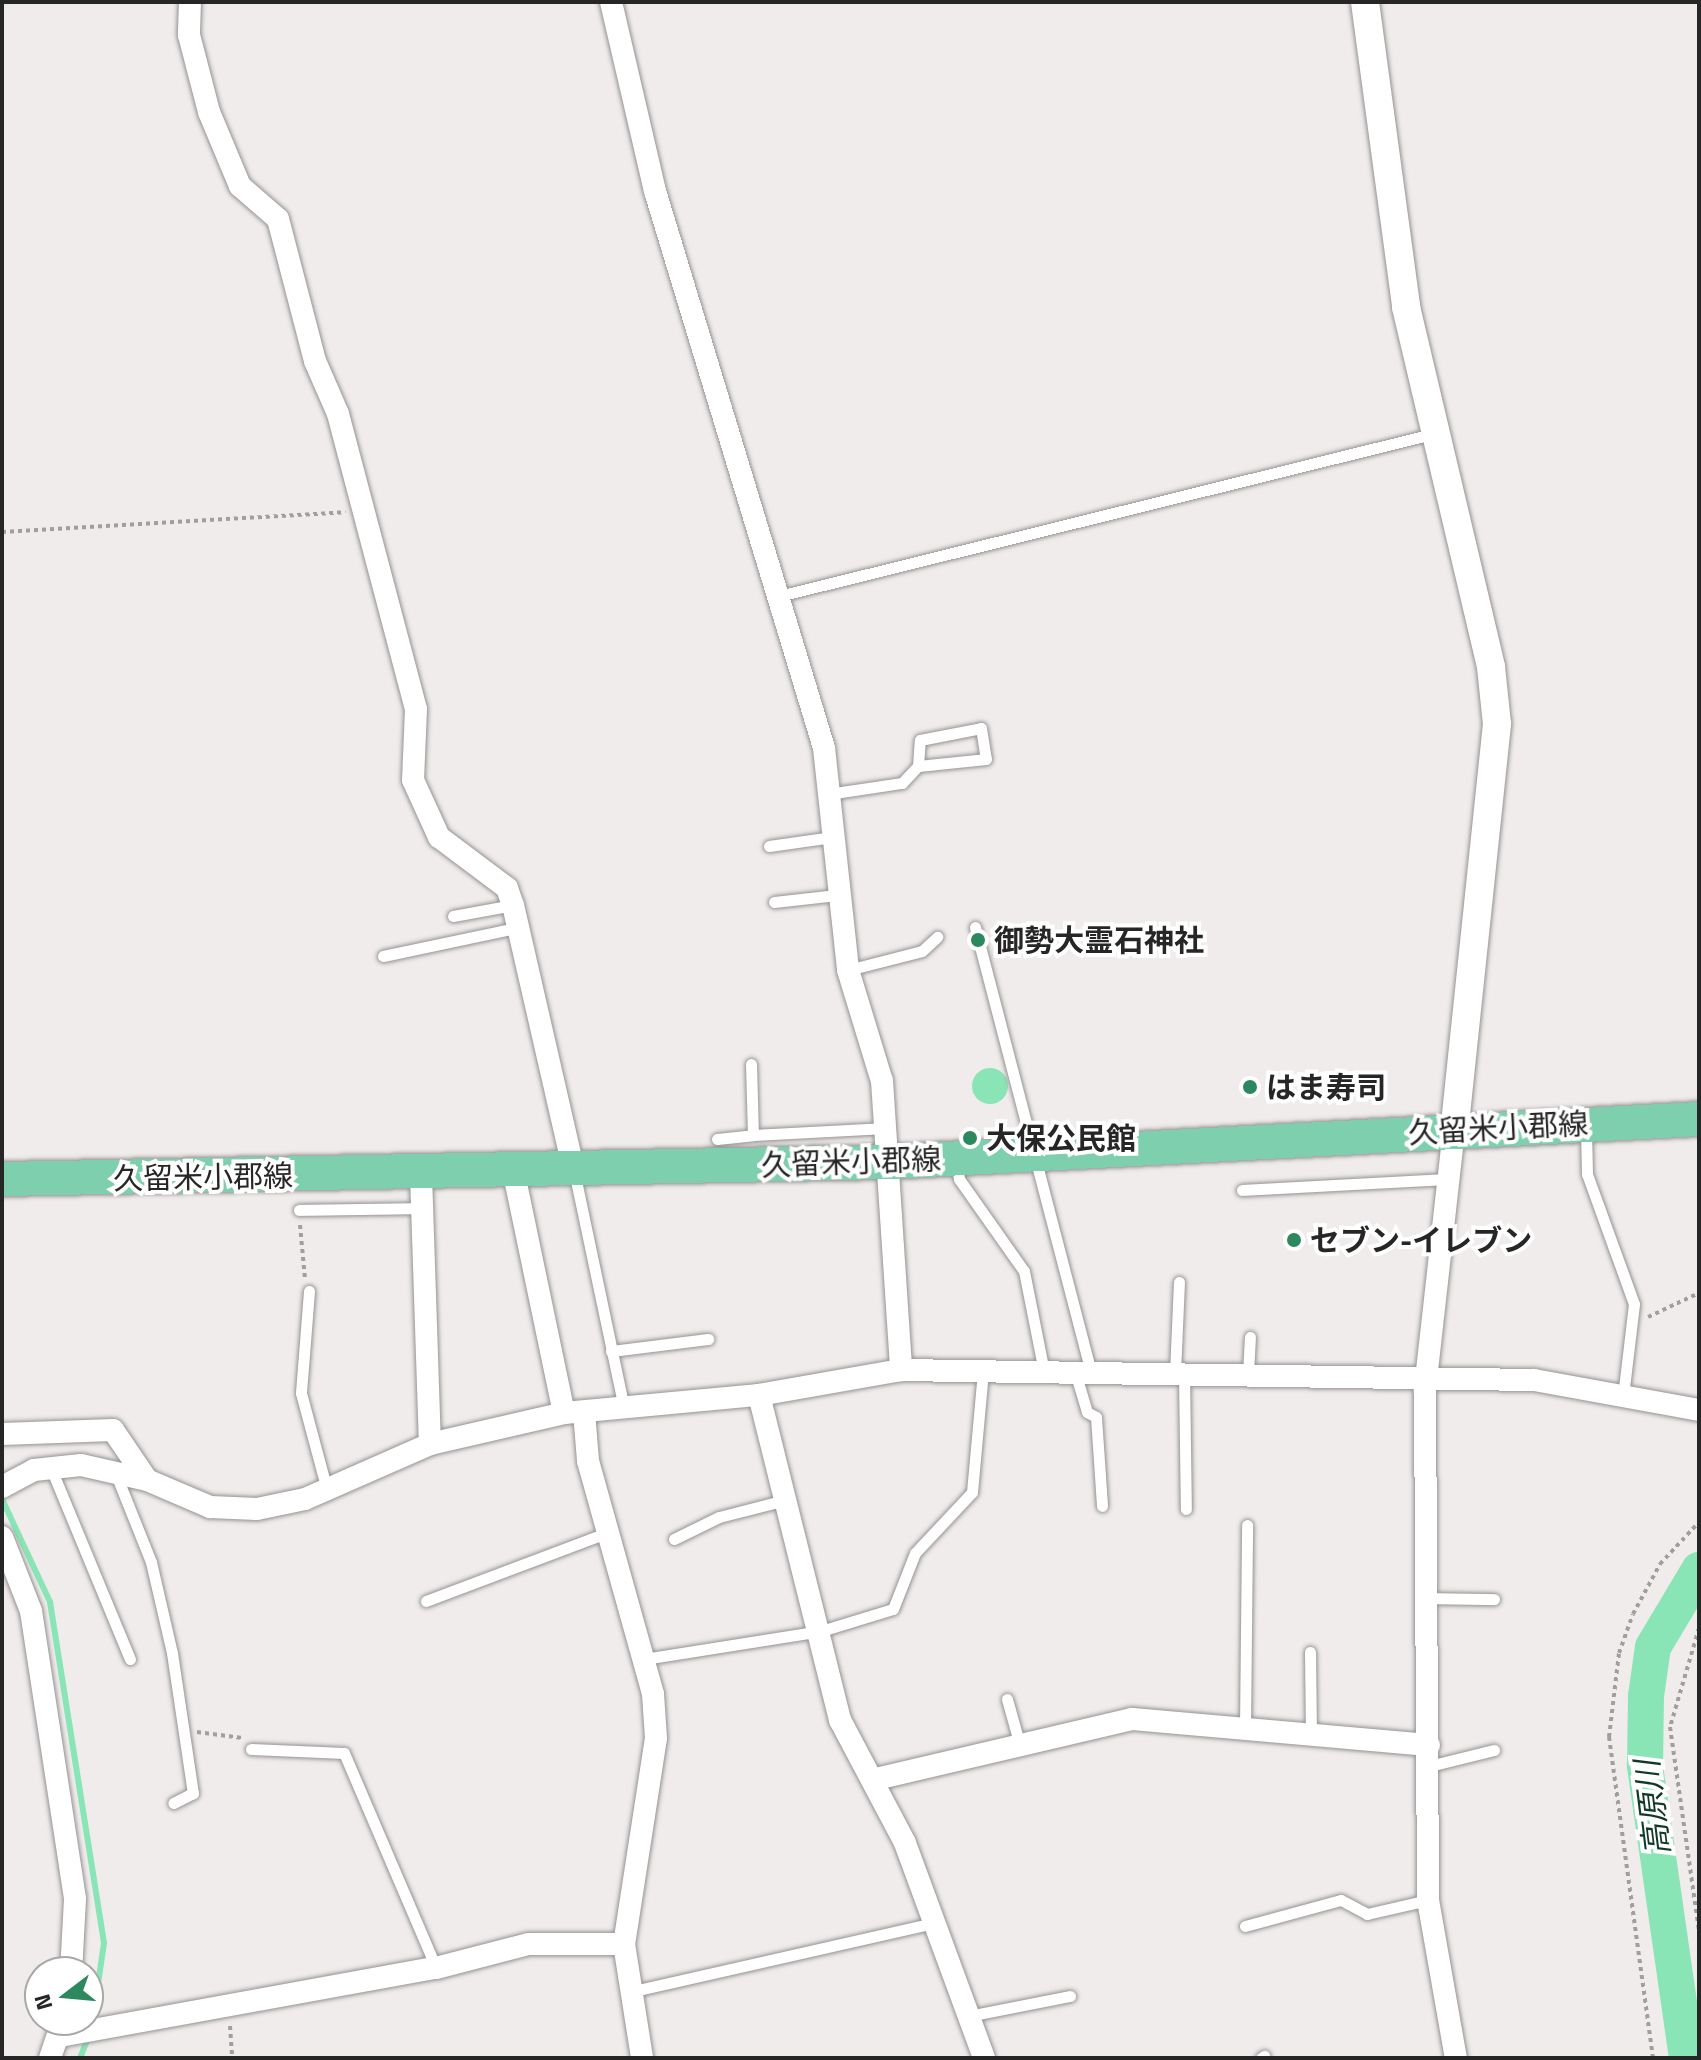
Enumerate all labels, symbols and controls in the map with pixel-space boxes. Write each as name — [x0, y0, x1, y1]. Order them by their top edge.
place label: 御勢大霊石神社 — [994, 922, 1204, 958]
marker: 御勢大霊石神社 — [969, 931, 987, 949]
place label: はま寿司 — [1266, 1069, 1386, 1105]
marker: はま寿司 — [1241, 1078, 1259, 1096]
street label: 久留米小郡線 — [1407, 1105, 1589, 1151]
place label: 大保公民館 — [986, 1120, 1136, 1156]
marker: 大保公民館 — [961, 1129, 979, 1147]
street label: 久留米小郡線 — [760, 1141, 942, 1183]
street label: 久留米小郡線 — [113, 1157, 293, 1197]
place label: セブン-イレブン — [1310, 1222, 1532, 1258]
marker: セブン-イレブン — [1285, 1231, 1303, 1249]
water label: 高原川 — [1627, 1758, 1677, 1858]
north arrow — [24, 1956, 104, 2036]
text: N — [24, 1990, 61, 2014]

